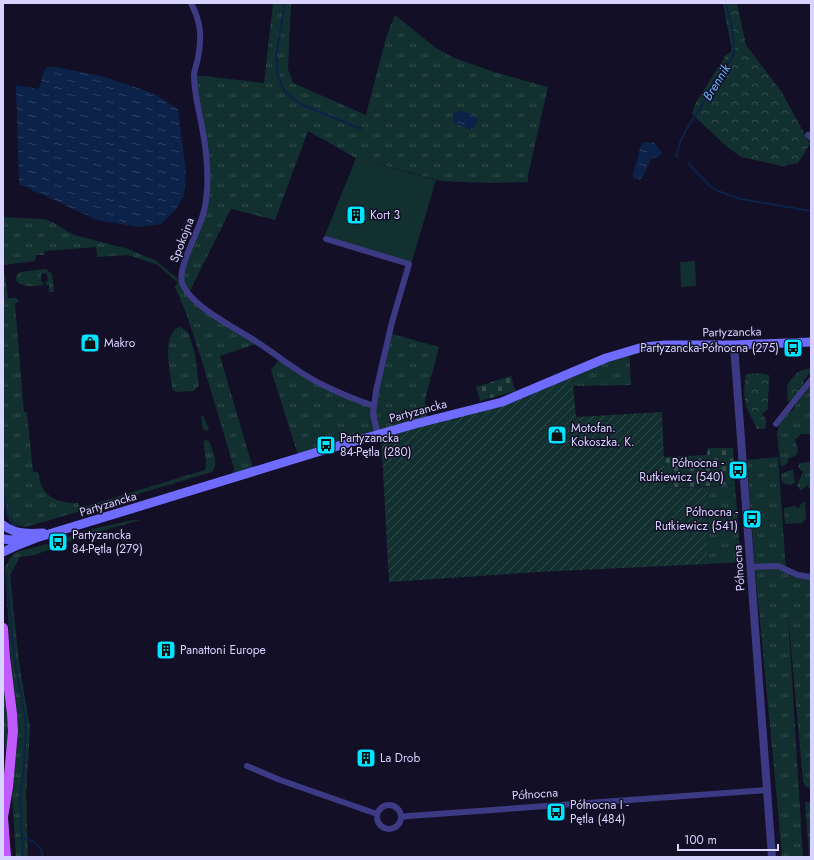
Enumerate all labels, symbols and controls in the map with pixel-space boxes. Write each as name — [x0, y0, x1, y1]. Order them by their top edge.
water label: Brennik — [698, 60, 735, 104]
building icon: Kort 3 — [345, 204, 367, 226]
place label: Kort 3 — [370, 206, 401, 224]
street label: Spokojna — [165, 215, 199, 265]
street label: Partyzancka — [702, 322, 762, 342]
shop icon: Makro — [79, 332, 101, 354]
place label: Makro — [104, 334, 136, 352]
bus stop icon: Partyzancka-Północna (275) — [782, 337, 804, 359]
place label: Partyzancka-Północna (275) — [640, 339, 779, 357]
street label: Partyzancka — [387, 395, 449, 427]
place label: Motofan. Kokoszka. K. — [571, 419, 635, 451]
shop icon: Motofan. Kokoszka. K. — [546, 424, 568, 446]
place label: Partyzancka 84-Pętla (280) — [340, 429, 412, 461]
bus stop icon: Partyzancka 84-Pętla (280) — [315, 434, 337, 456]
place label: Północna - Rutkiewicz (540) — [639, 454, 724, 486]
bus stop icon: Północna - Rutkiewicz (540) — [727, 459, 749, 481]
street label: Partyzancka — [77, 487, 139, 521]
place label: Północna - Rutkiewicz (541) — [655, 503, 738, 535]
bus stop icon: Północna - Rutkiewicz (541) — [741, 508, 763, 530]
place label: Partyzancka 84-Pętla (279) — [72, 526, 143, 558]
bus stop icon: Partyzancka 84-Pętla (279) — [47, 531, 69, 553]
street label: Północna — [728, 544, 750, 592]
building icon: Panattoni Europe — [155, 639, 177, 661]
place label: Panattoni Europe — [180, 641, 266, 659]
building icon: La Drob — [355, 747, 377, 769]
place label: La Drob — [380, 749, 420, 767]
street label: Północna — [511, 783, 559, 805]
place label: Północna I - Pętla (484) — [570, 796, 629, 828]
bus stop icon: Północna I - Pętla (484) — [545, 801, 567, 823]
scale bar — [678, 826, 778, 852]
text: 100 m — [684, 831, 717, 849]

